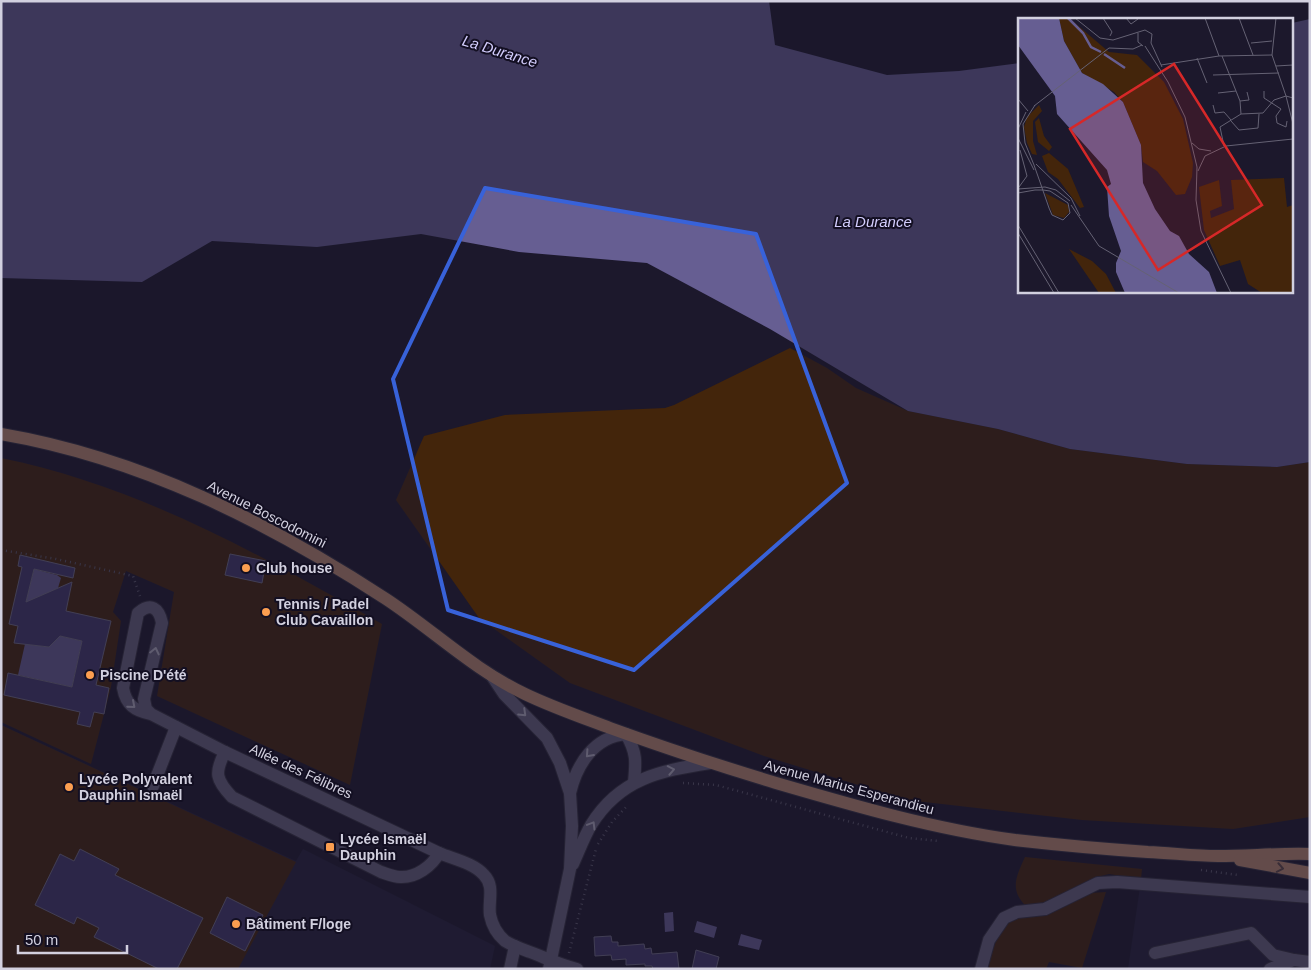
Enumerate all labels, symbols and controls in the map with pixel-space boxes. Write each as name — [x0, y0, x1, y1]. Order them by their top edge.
inset map — [1018, 18, 1294, 292]
water label: La Durance — [460, 32, 540, 70]
water label: La Durance — [834, 213, 912, 230]
street label: Avenue Boscodomini — [205, 477, 329, 551]
place label: Club house — [256, 560, 332, 576]
marker: Club house — [240, 562, 252, 574]
place label: Tennis / Padel Club Cavaillon — [276, 596, 373, 628]
marker: Tennis / Padel Club Cavaillon — [260, 606, 272, 618]
one-way arrow — [149, 647, 160, 656]
place label: Piscine D'été — [100, 667, 187, 683]
marker: Piscine D'été — [84, 669, 96, 681]
one-way arrow — [127, 700, 136, 709]
one-way arrow — [518, 708, 527, 717]
street label: Allée des Félibres — [247, 740, 355, 802]
one-way arrow — [585, 749, 594, 758]
street label: Avenue Marius Esperandieu — [762, 757, 936, 817]
one-way arrow — [667, 766, 676, 776]
place label: Lycée Polyvalent Dauphin Ismaël — [79, 771, 192, 803]
marker: Lycée Polyvalent Dauphin Ismaël — [63, 781, 75, 793]
one-way arrow — [585, 822, 595, 831]
place label: Lycée Ismaël Dauphin — [340, 831, 427, 863]
marker: Lycée Ismaël Dauphin — [324, 841, 336, 853]
one-way arrow — [1275, 862, 1284, 873]
place label: Bâtiment F/loge — [246, 916, 351, 932]
marker: Bâtiment F/loge — [230, 918, 242, 930]
scale bar — [18, 922, 126, 954]
text: 50 m — [25, 931, 58, 948]

